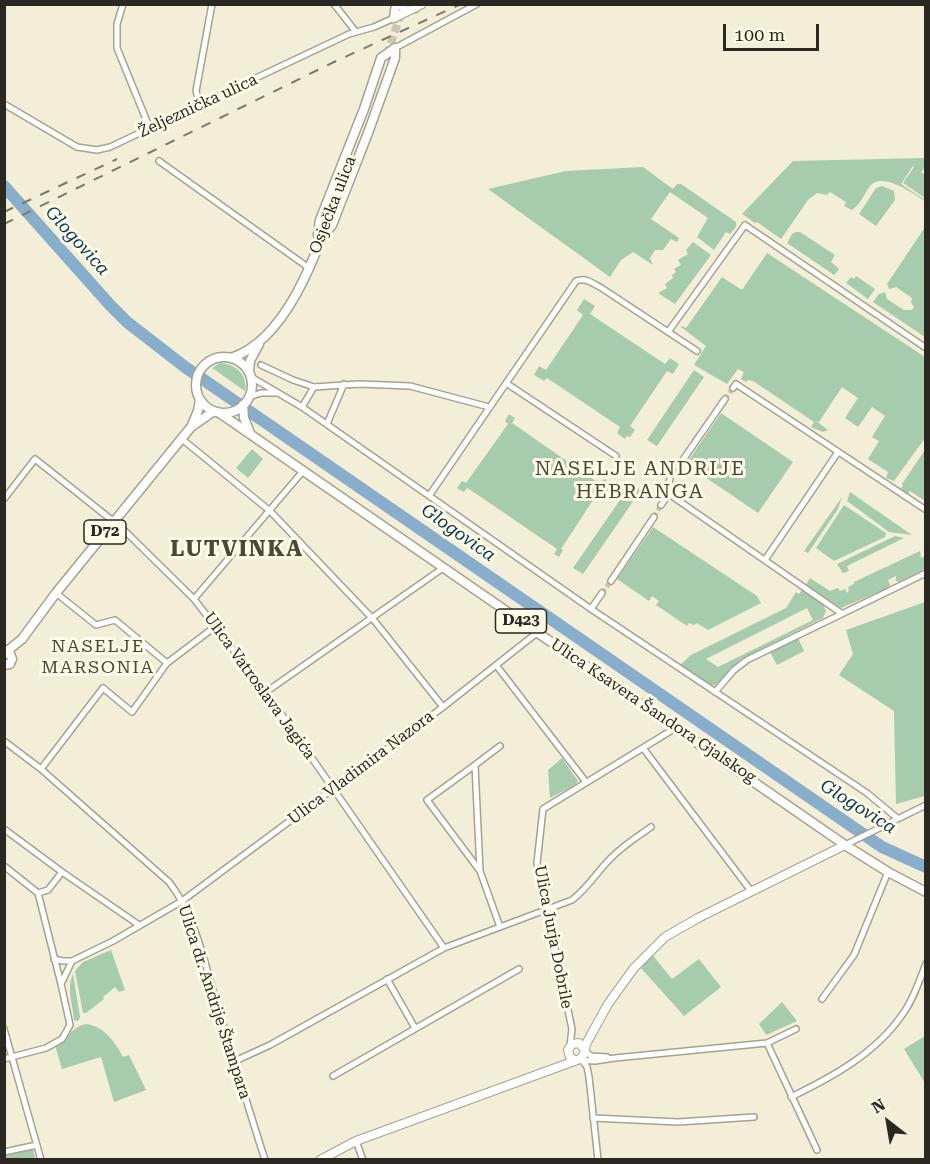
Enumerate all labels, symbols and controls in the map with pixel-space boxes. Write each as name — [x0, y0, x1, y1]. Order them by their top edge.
scale bar — [726, 12, 822, 50]
text: 100 m — [734, 24, 785, 45]
street label: Željeznička ulica — [135, 70, 261, 142]
street label: Osječka ulica — [306, 154, 360, 256]
water label: Glogovica — [40, 202, 114, 280]
district label: NASELJE ANDRIJE HEBRANGA — [535, 457, 745, 504]
water label: Glogovica — [417, 500, 499, 566]
road number: D72 — [84, 520, 126, 544]
district label: LUTVINKA — [170, 537, 304, 563]
street label: Ulica Vatroslava Jagića — [199, 609, 319, 763]
road number: D423 — [496, 609, 546, 633]
street label: Ulica Ksavera Šandora Gjalskog — [546, 635, 760, 787]
district label: NASELJE MARSONIA — [41, 636, 155, 678]
street label: Ulica Vladimira Nazora — [284, 707, 438, 829]
water label: Glogovica — [816, 775, 900, 839]
street label: Ulica Jurja Dobrile — [530, 864, 576, 1010]
street label: Ulica dr. Andrije Štampara — [173, 902, 255, 1102]
north arrow — [858, 1092, 918, 1152]
text: N — [868, 1095, 889, 1117]

